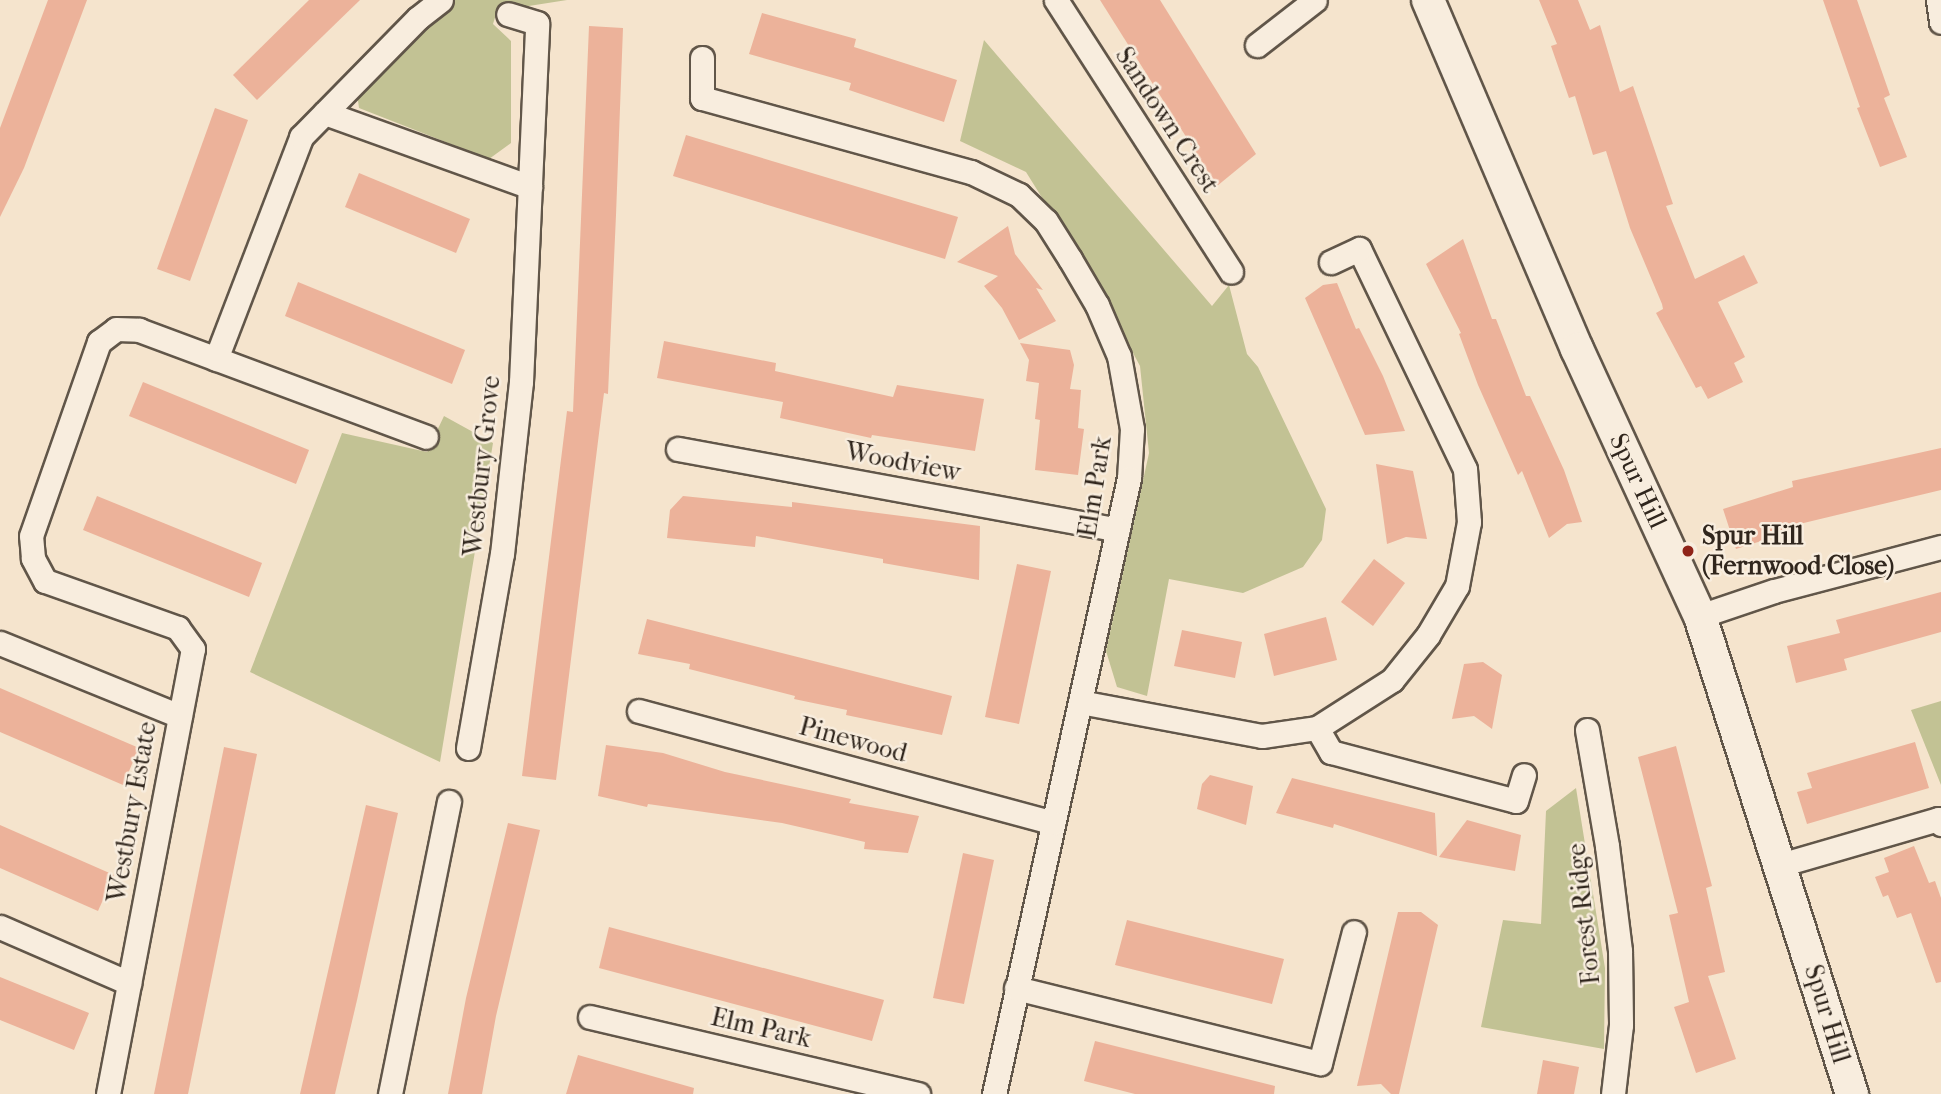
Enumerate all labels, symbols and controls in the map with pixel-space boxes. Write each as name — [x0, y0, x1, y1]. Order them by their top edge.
street label: Sandown Crest — [1108, 41, 1226, 199]
street label: Westbury Grove — [457, 374, 507, 558]
street label: Spur Hill — [1602, 428, 1674, 534]
street label: Elm Park — [1072, 434, 1118, 540]
street label: Woodview — [843, 436, 963, 488]
place label: Spur Hill (Fernwood Close) — [1702, 520, 1894, 582]
marker: Spur Hill (Fernwood Close) — [1680, 543, 1696, 559]
street label: Pinewood — [796, 711, 910, 769]
street label: Westbury Estate — [101, 719, 163, 905]
street label: Forest Ridge — [1561, 842, 1607, 986]
street label: Spur Hill — [1797, 961, 1857, 1067]
street label: Elm Park — [708, 1001, 814, 1055]

